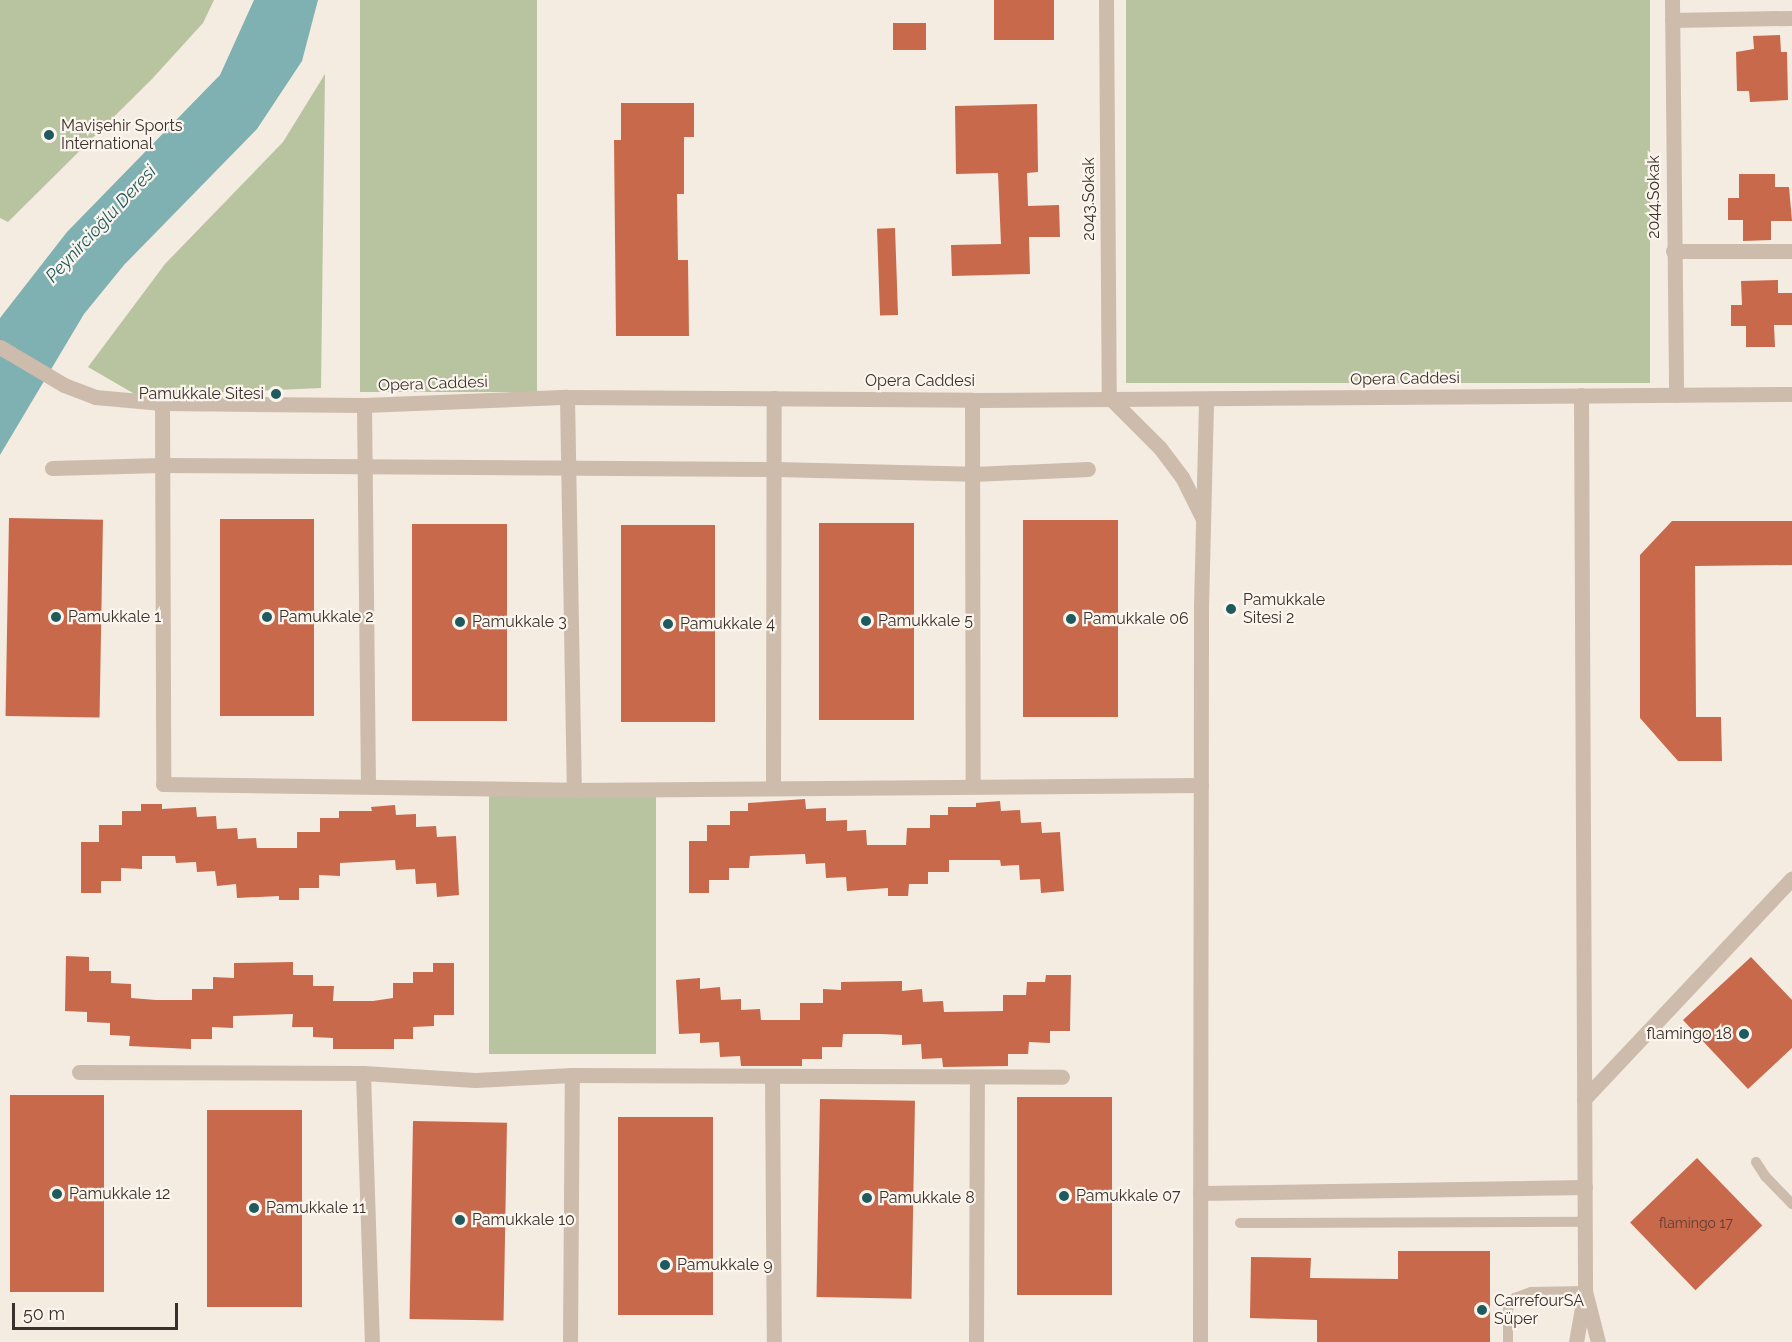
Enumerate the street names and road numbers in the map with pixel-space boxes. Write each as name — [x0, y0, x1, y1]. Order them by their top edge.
street label: 2044.Sokak — [1644, 155, 1664, 239]
street label: 2043.Sokak — [1079, 157, 1099, 241]
street label: Opera Caddesi — [1350, 368, 1460, 390]
street label: Opera Caddesi — [865, 371, 975, 391]
street label: Opera Caddesi — [378, 372, 488, 396]

